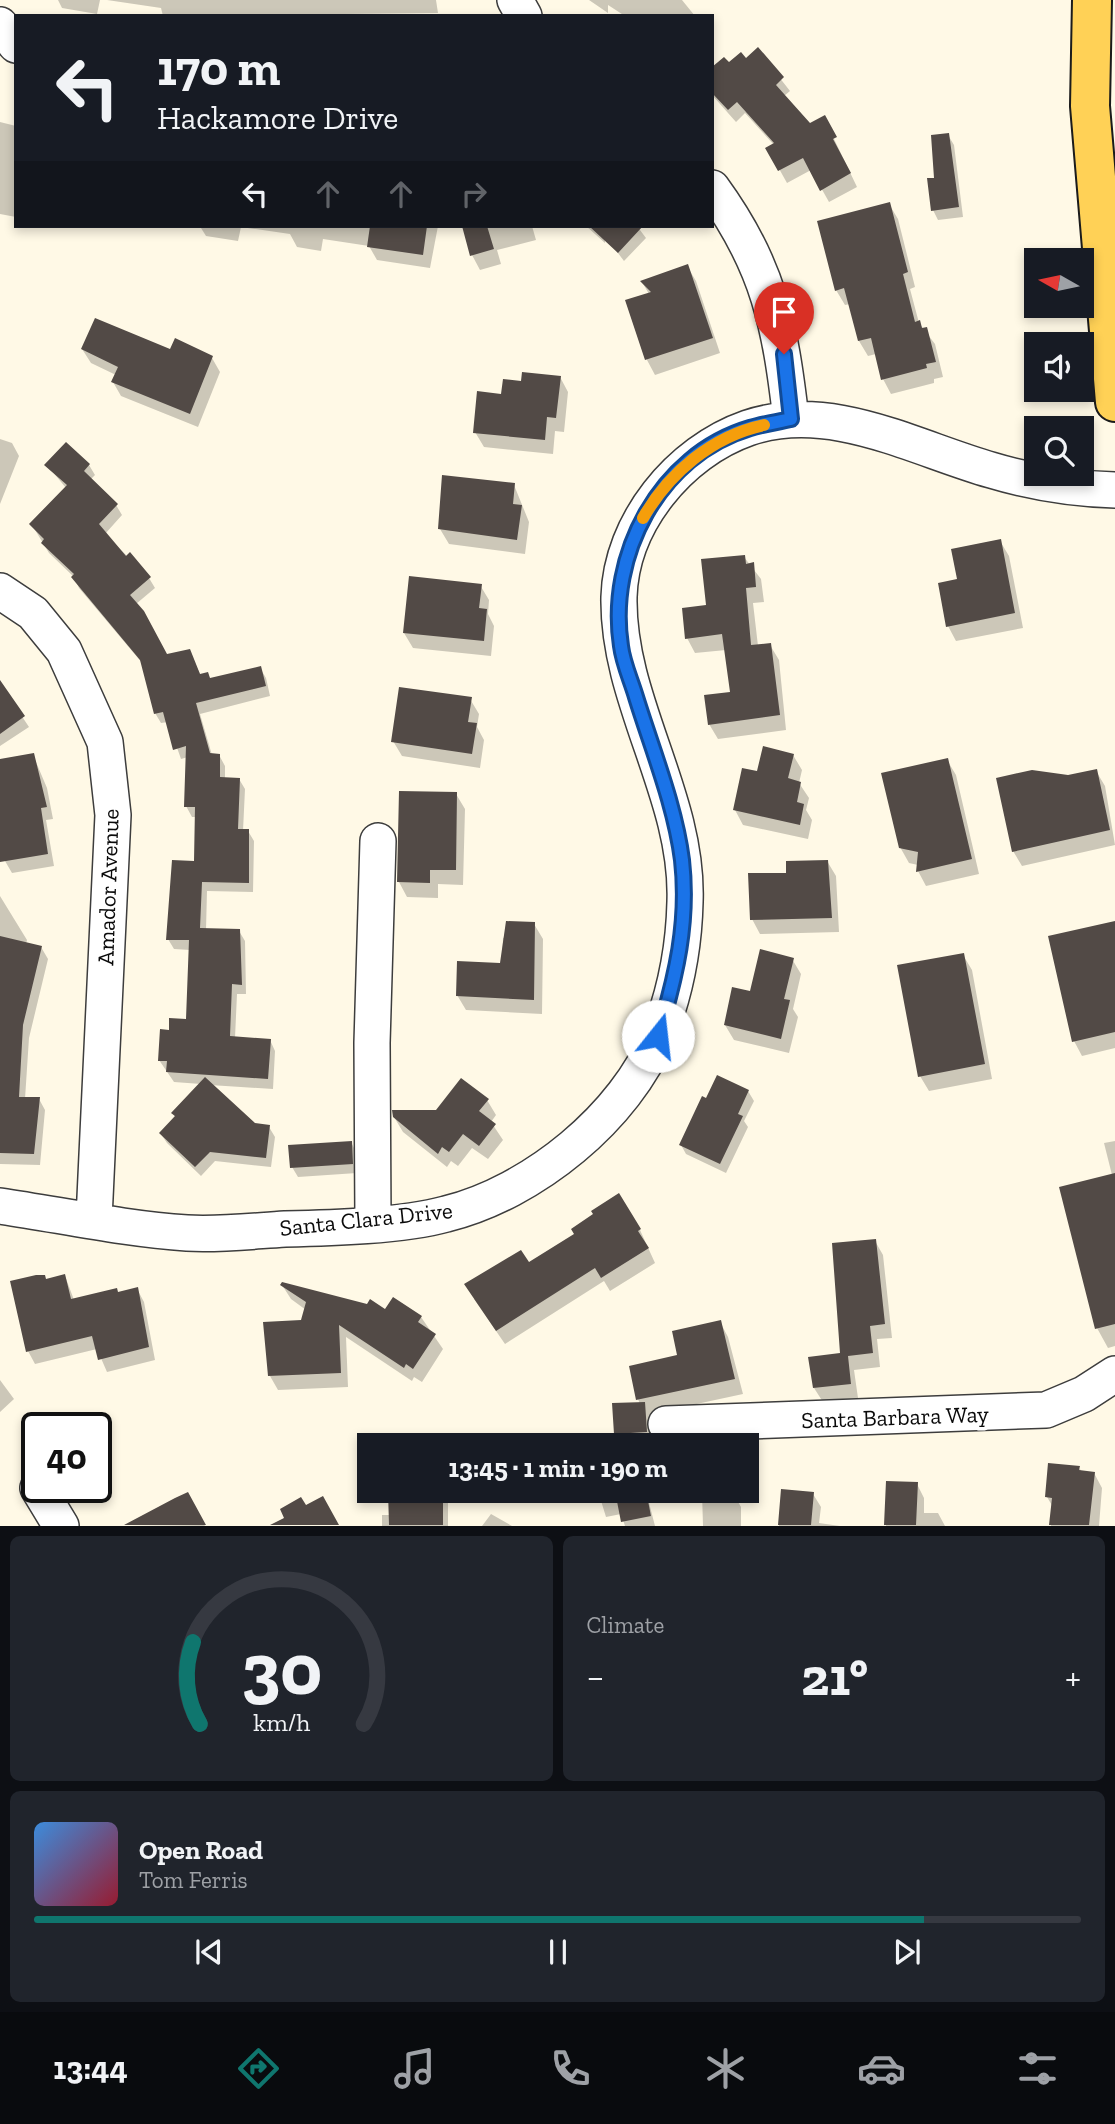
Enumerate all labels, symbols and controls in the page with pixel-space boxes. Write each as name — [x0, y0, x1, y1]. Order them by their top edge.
text: 170 m — [157, 39, 280, 98]
icon: left — [42, 42, 133, 133]
text: Hackamore Drive — [157, 99, 398, 137]
icon: left — [236, 175, 274, 213]
icon: ahead — [309, 175, 347, 213]
icon: ahead — [382, 175, 420, 213]
icon: right — [455, 175, 493, 213]
north arrow — [1024, 248, 1094, 318]
map controls — [1024, 248, 1094, 486]
pin — [754, 282, 814, 354]
icon: arrive — [765, 293, 803, 331]
button: sound — [1024, 332, 1094, 402]
button: search — [1024, 416, 1094, 486]
street label: Amador Avenue — [91, 808, 125, 966]
position arrow — [621, 999, 695, 1073]
street label: Santa Clara Drive — [278, 1196, 454, 1242]
street label: Santa Barbara Way — [801, 1400, 989, 1434]
speed limit sign: 40 — [21, 1412, 112, 1503]
text: 13:45 · 1 min · 190 m — [449, 1452, 667, 1484]
text: Climate — [587, 1611, 664, 1639]
text: 30 — [241, 1626, 322, 1714]
text: 21° — [801, 1646, 868, 1708]
text: − — [587, 1654, 604, 1700]
text: + — [1065, 1654, 1081, 1700]
text: km/h — [253, 1707, 310, 1737]
text: Open Road — [139, 1834, 263, 1866]
text: Tom Ferris — [139, 1866, 248, 1894]
icon: previous — [190, 1933, 228, 1971]
icon: pause — [539, 1933, 577, 1971]
icon: next — [888, 1933, 926, 1971]
icon: directions — [234, 2044, 283, 2093]
icon: music — [390, 2044, 439, 2093]
icon: phone — [546, 2044, 595, 2093]
icon: climate — [701, 2044, 750, 2093]
icon: car — [857, 2044, 906, 2093]
icon: filters — [1013, 2044, 1062, 2093]
text: 13:44 — [53, 2049, 128, 2087]

